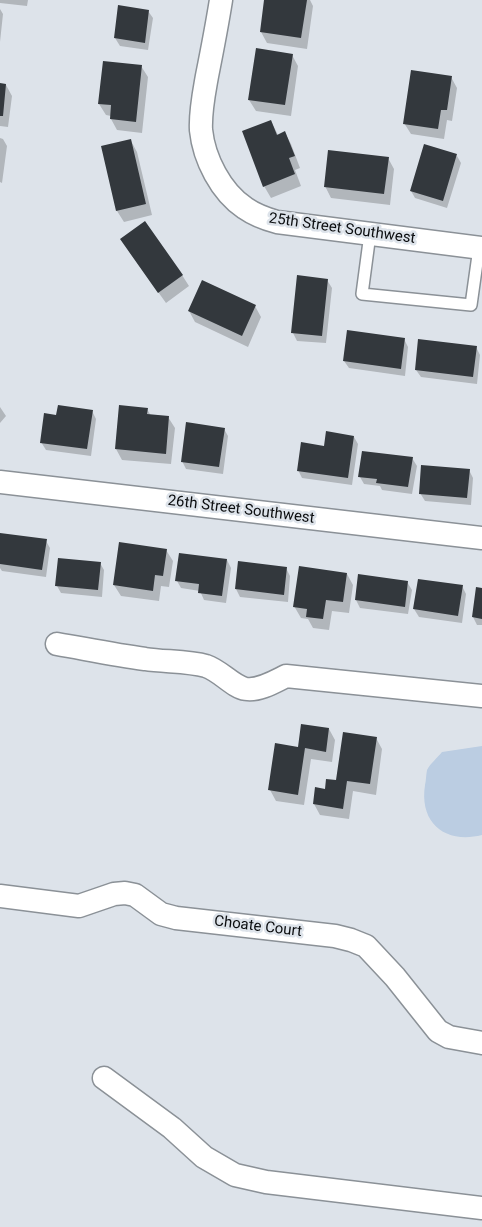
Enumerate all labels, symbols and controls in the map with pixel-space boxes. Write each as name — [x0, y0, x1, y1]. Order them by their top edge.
street label: 25th Street Southwest — [268, 210, 416, 248]
street label: 26th Street Southwest — [167, 492, 315, 528]
street label: Choate Court — [213, 913, 303, 941]

